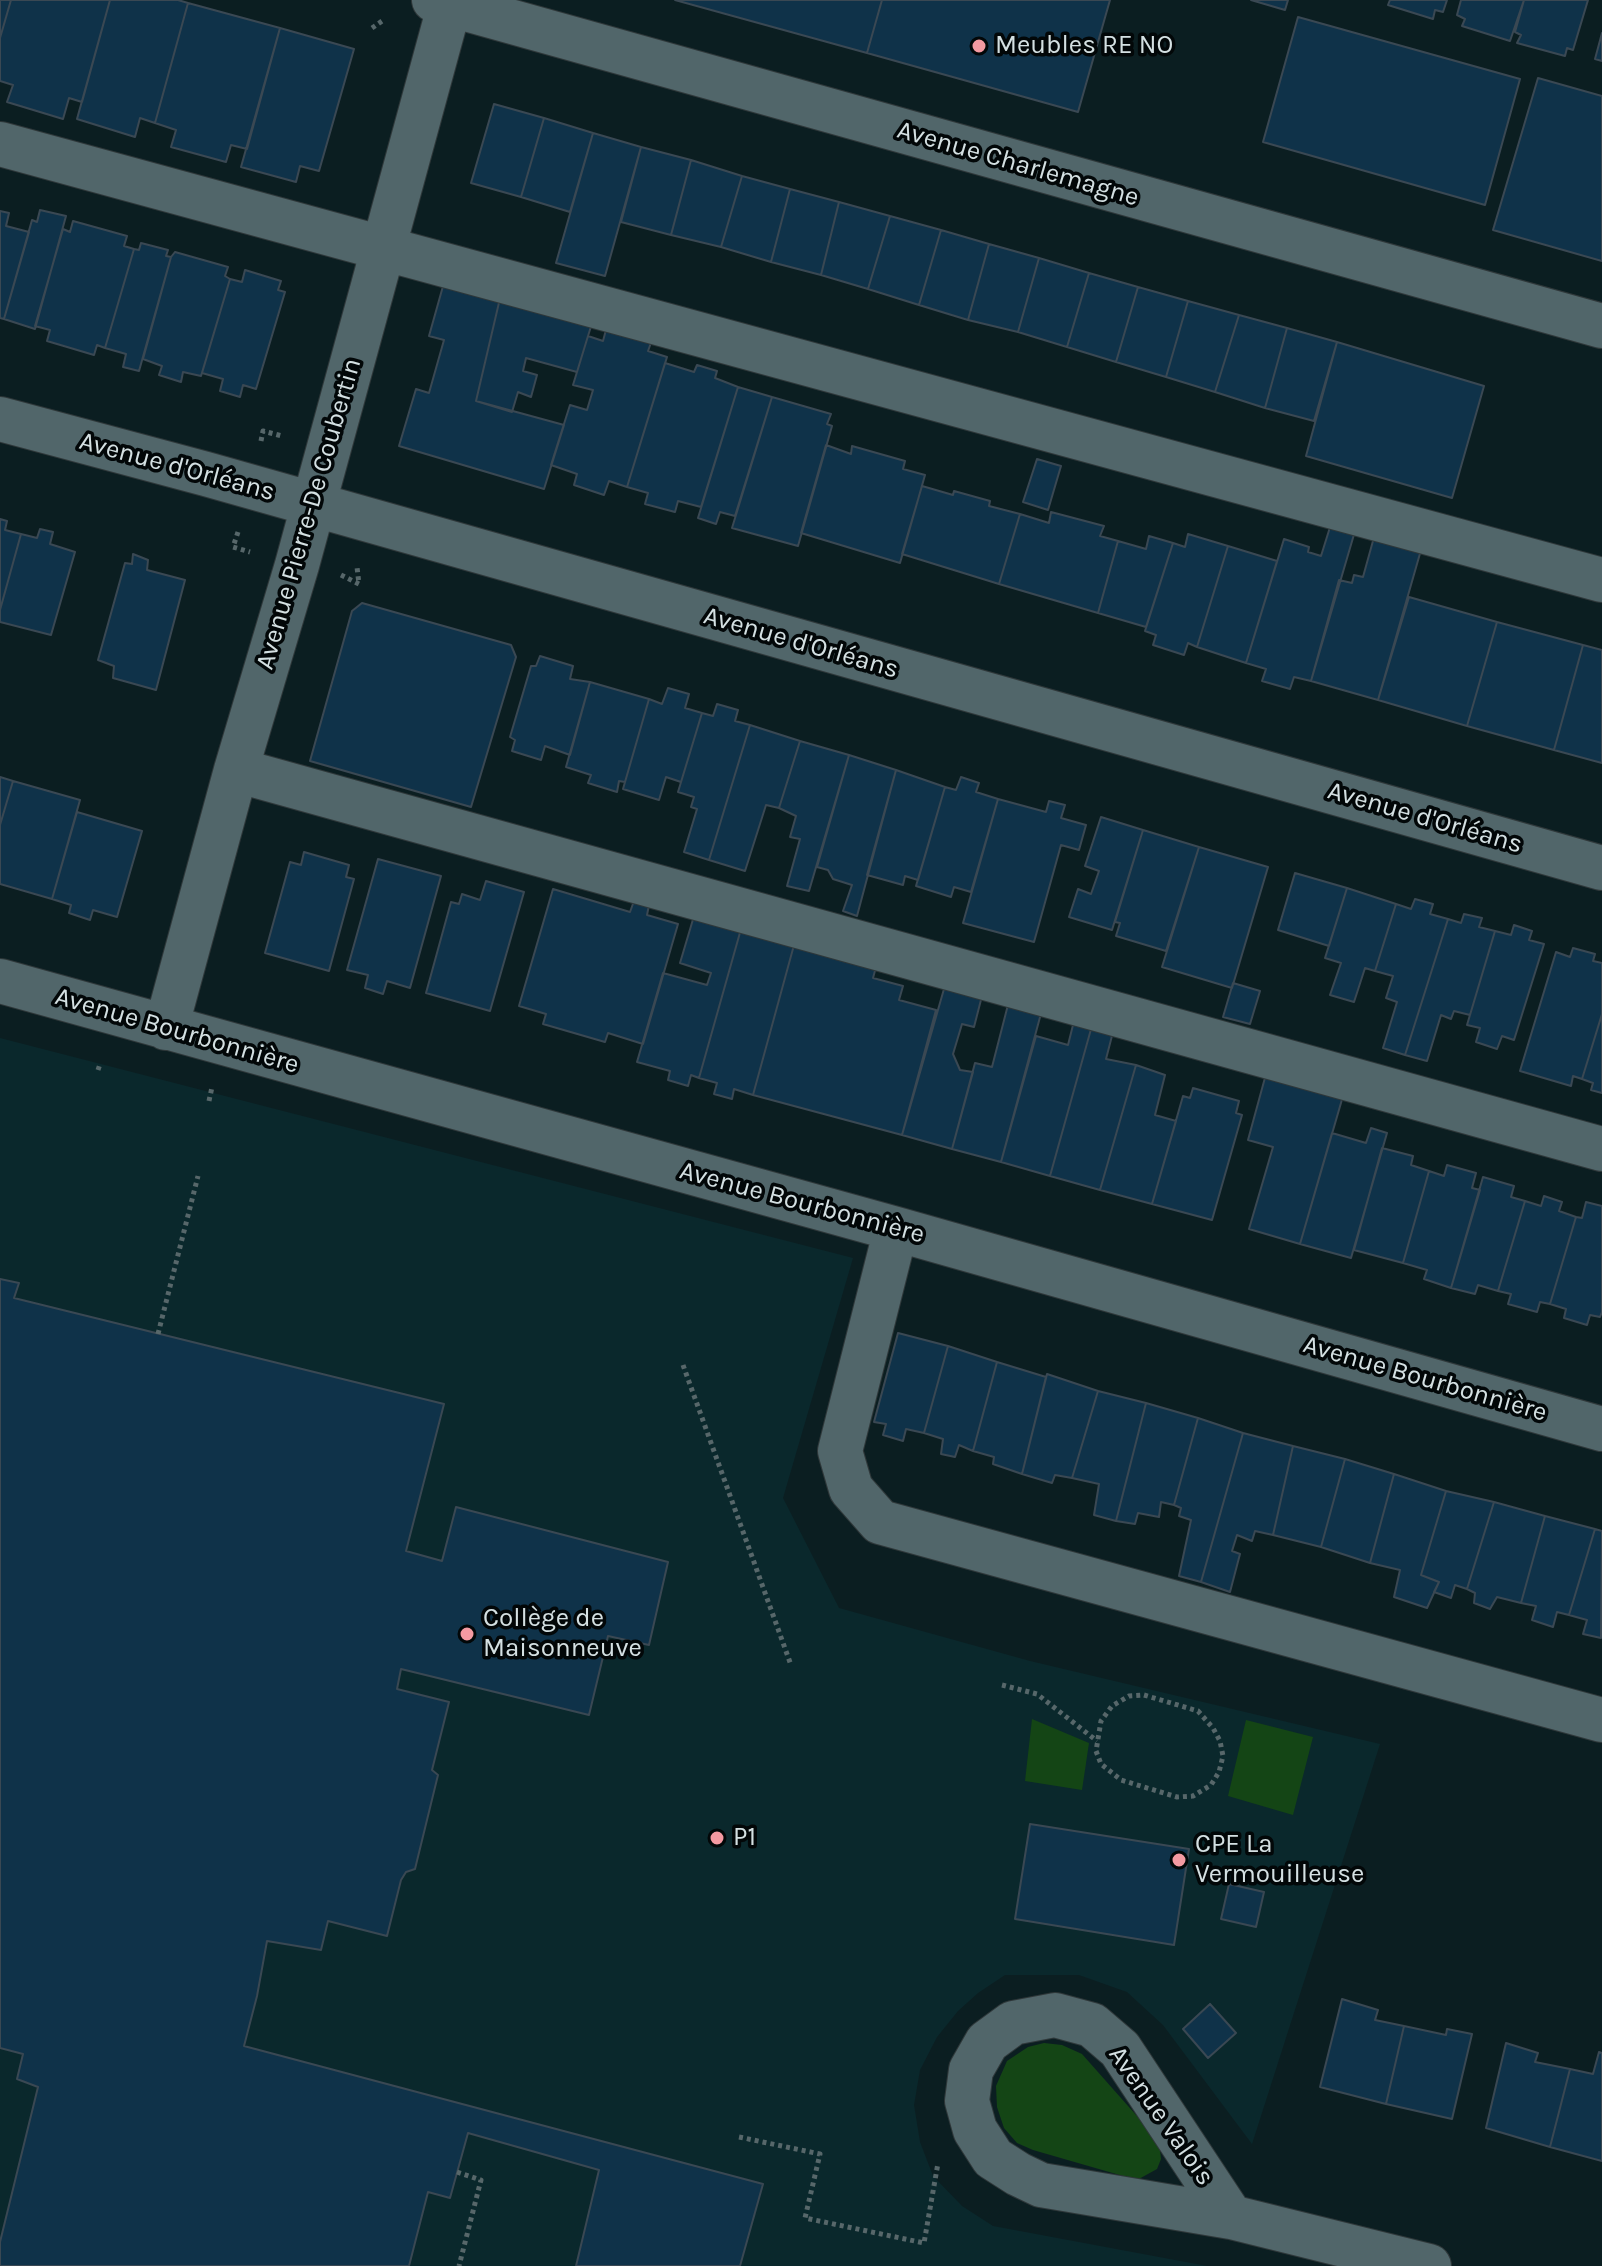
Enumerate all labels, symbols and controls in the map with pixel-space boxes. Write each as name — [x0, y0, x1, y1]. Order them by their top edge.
place label: Meubles RE NO — [995, 30, 1173, 62]
marker: Meubles RE NO — [970, 37, 988, 55]
street label: Avenue Charlemagne — [894, 115, 1142, 213]
street label: Avenue Pierre-De Coubertin — [250, 355, 368, 673]
street label: Avenue d'Orléans — [76, 426, 278, 508]
street label: Avenue d'Orléans — [700, 600, 902, 686]
street label: Avenue d'Orléans — [1324, 775, 1526, 861]
street label: Avenue Bourbonnière — [52, 981, 302, 1081]
street label: Avenue Bourbonnière — [676, 1155, 928, 1251]
street label: Avenue Bourbonnière — [1300, 1329, 1550, 1429]
place label: Collège de Maisonneuve — [483, 1603, 642, 1664]
marker: Collège de Maisonneuve — [458, 1625, 476, 1643]
place label: P1 — [733, 1822, 756, 1854]
marker: P1 — [708, 1829, 726, 1847]
place label: CPE La Vermouilleuse — [1195, 1829, 1364, 1890]
marker: CPE La Vermouilleuse — [1170, 1851, 1188, 1869]
street label: Avenue Valois — [1102, 2040, 1220, 2192]

